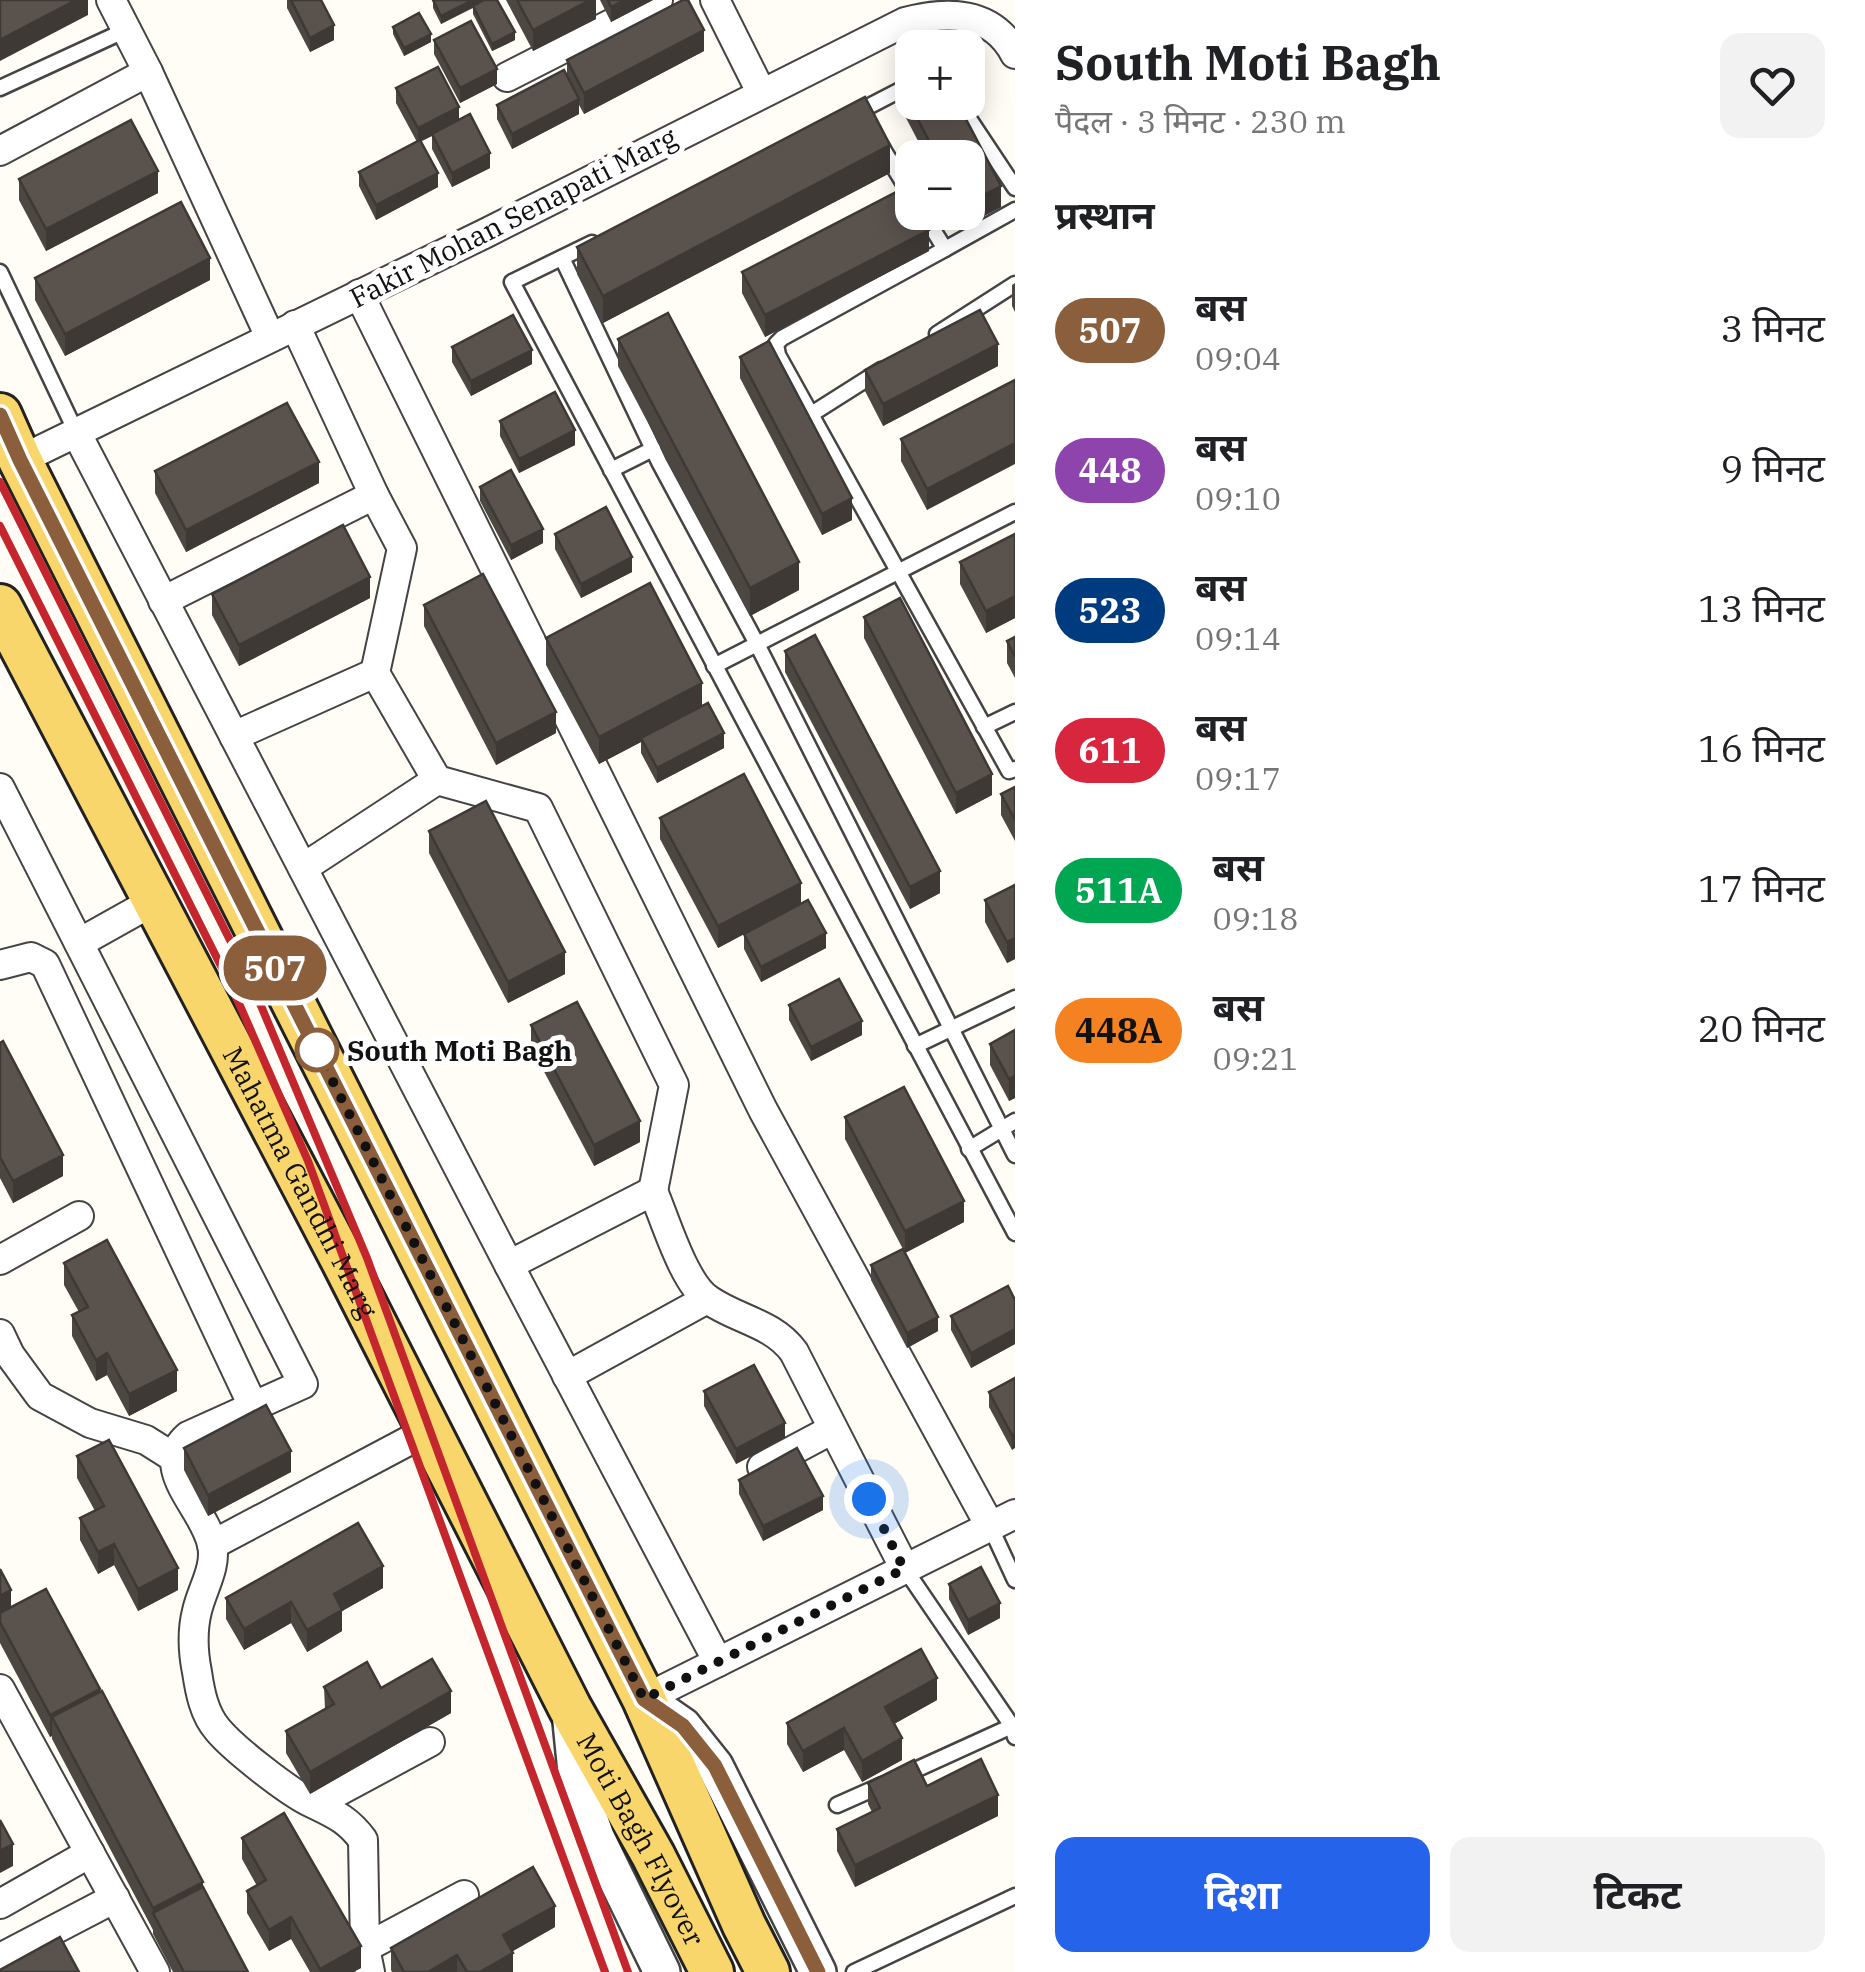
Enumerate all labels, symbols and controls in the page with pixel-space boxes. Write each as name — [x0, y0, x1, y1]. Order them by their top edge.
map controls — [895, 30, 985, 230]
button: + — [895, 30, 985, 120]
text: South Moti Bagh — [1055, 31, 1441, 93]
button: heart — [1720, 33, 1825, 138]
text: पैदल · 3 मिनट · 230 m — [1055, 100, 1346, 142]
street label: Fakir Mohan Senapati Marg — [343, 118, 683, 316]
button: − — [895, 140, 985, 230]
text: प्रस्थान — [1055, 190, 1155, 239]
text: बस — [1195, 282, 1247, 331]
text: 3 मिनट — [1721, 303, 1825, 352]
text: 507 — [1078, 307, 1142, 353]
text: 09:04 — [1195, 337, 1281, 379]
text: बस — [1195, 422, 1247, 471]
text: 9 मिनट — [1721, 443, 1825, 492]
text: 448 — [1078, 447, 1142, 493]
text: 09:10 — [1195, 477, 1281, 519]
text: बस — [1195, 562, 1247, 611]
text: 13 मिनट — [1698, 583, 1825, 632]
text: 523 — [1078, 587, 1142, 633]
text: 09:14 — [1195, 617, 1281, 659]
text: बस — [1195, 702, 1247, 751]
text: 16 मिनट — [1698, 723, 1825, 772]
text: 611 — [1078, 727, 1142, 773]
text: 09:17 — [1195, 757, 1281, 799]
text: बस — [1212, 842, 1264, 891]
text: 17 मिनट — [1698, 863, 1825, 912]
text: 511A — [1075, 867, 1162, 913]
text: 09:18 — [1212, 897, 1299, 939]
line badge: 507 — [218, 936, 332, 1000]
text: 507 — [243, 945, 307, 991]
text: बस — [1212, 982, 1264, 1031]
text: 20 मिनट — [1698, 1003, 1825, 1052]
text: 448A — [1075, 1007, 1162, 1053]
marker: South Moti Bagh — [296, 1029, 338, 1071]
place label: South Moti Bagh — [347, 1032, 572, 1069]
text: 09:21 — [1212, 1037, 1299, 1079]
street label: Mahatma Gandhi Marg — [215, 1040, 387, 1324]
your location — [844, 1474, 894, 1524]
street label: Moti Bagh Flyover — [569, 1726, 714, 1952]
button: दिशा — [1055, 1837, 1430, 1952]
button: टिकट — [1450, 1837, 1825, 1952]

